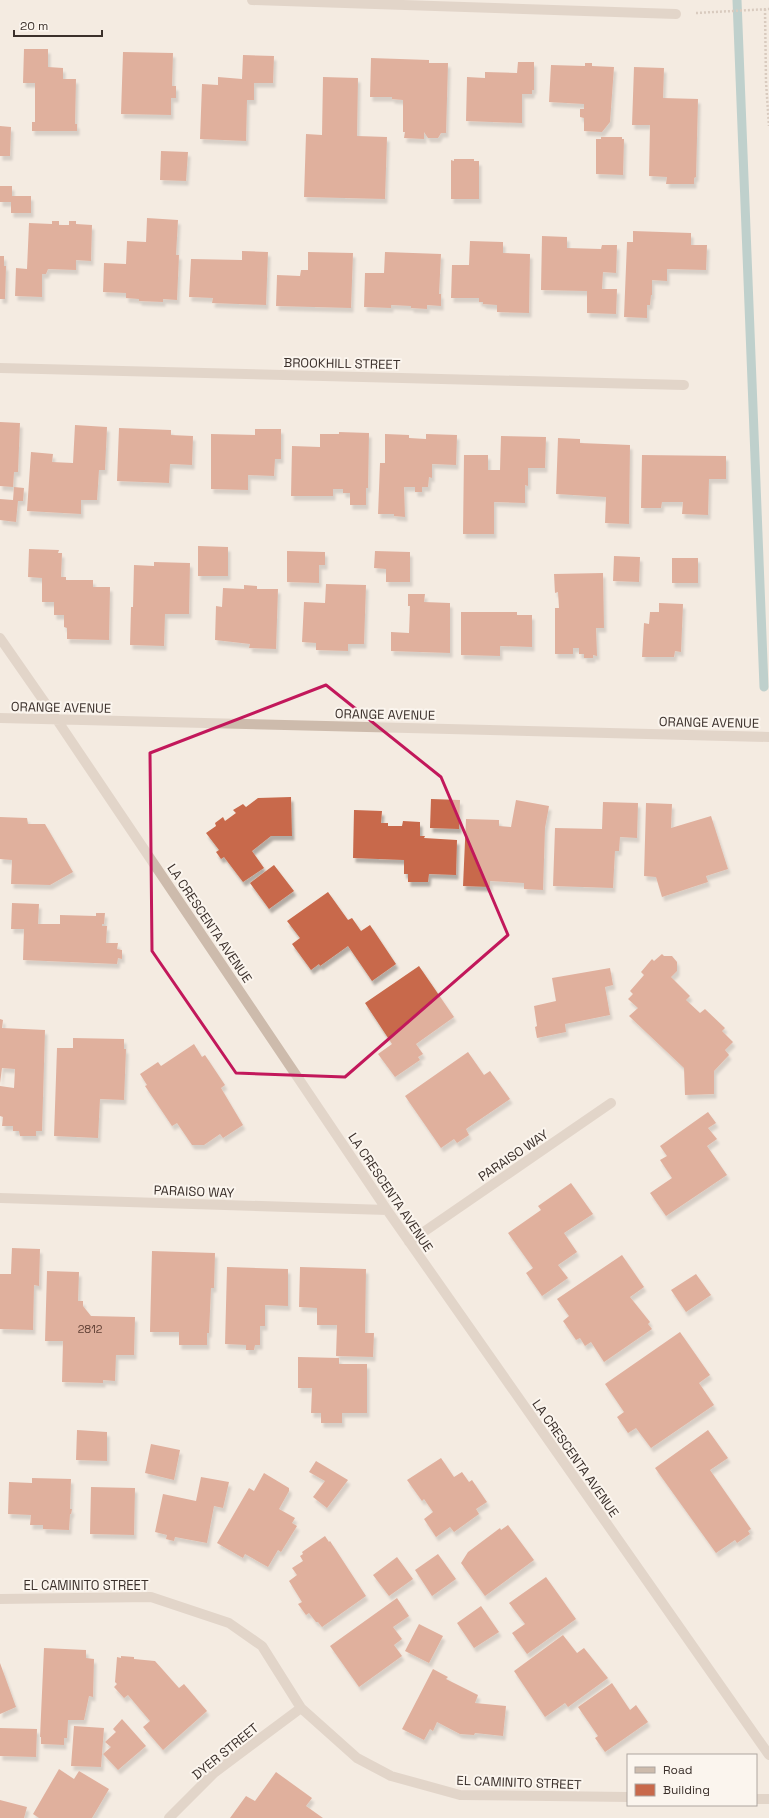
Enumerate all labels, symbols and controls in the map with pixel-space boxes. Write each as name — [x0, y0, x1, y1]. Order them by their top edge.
scale bar — [14, 12, 102, 38]
text: 20 m — [20, 18, 48, 34]
street label: BROOKHILL STREET — [283, 354, 401, 373]
street label: ORANGE AVENUE — [11, 698, 111, 717]
street label: ORANGE AVENUE — [335, 705, 435, 724]
street label: ORANGE AVENUE — [659, 713, 759, 732]
street label: LA CRESCENTA AVENUE — [163, 861, 256, 986]
street label: PARAISO WAY — [475, 1126, 552, 1185]
street label: LA CRESCENTA AVENUE — [344, 1130, 437, 1255]
street label: PARAISO WAY — [153, 1182, 235, 1201]
house number: 2812 — [78, 1322, 103, 1336]
street label: LA CRESCENTA AVENUE — [528, 1396, 623, 1520]
street label: EL CAMINITO STREET — [23, 1577, 149, 1594]
street label: DYER STREET — [189, 1719, 262, 1783]
legend — [627, 1754, 757, 1806]
text: Road — [663, 1762, 692, 1778]
street label: EL CAMINITO STREET — [456, 1772, 582, 1793]
text: Building — [663, 1782, 710, 1798]

